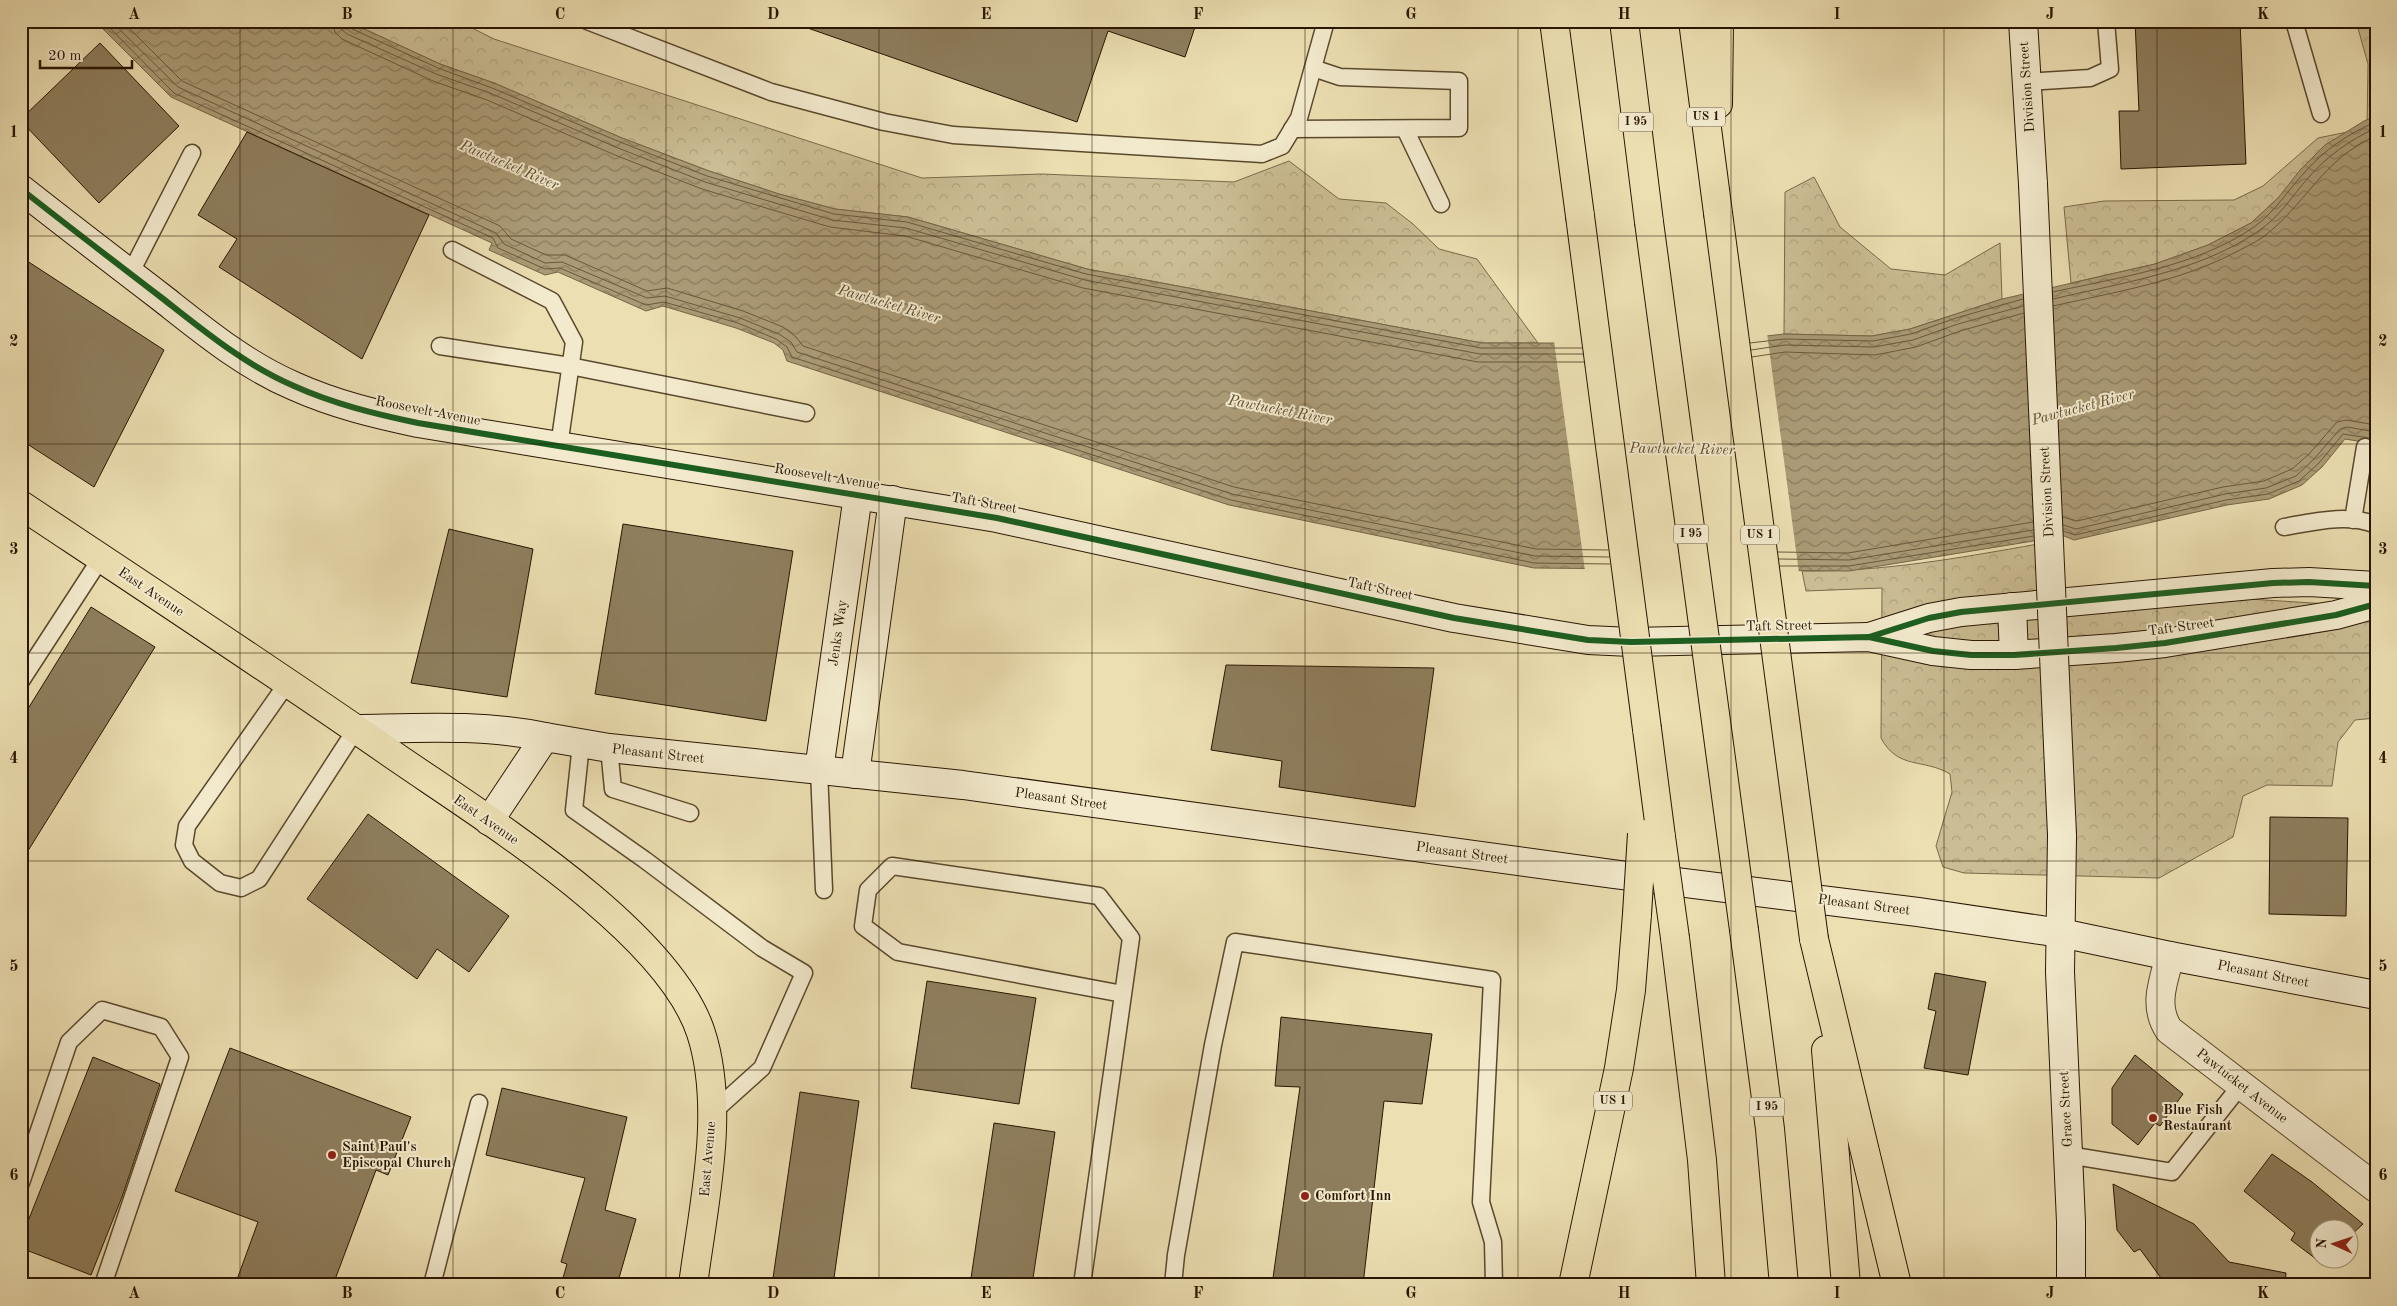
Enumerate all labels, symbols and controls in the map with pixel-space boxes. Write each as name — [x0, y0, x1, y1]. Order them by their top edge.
text: A — [128, 7, 140, 23]
text: B — [341, 7, 353, 23]
text: C — [555, 7, 565, 23]
text: D — [767, 7, 779, 23]
text: E — [980, 7, 992, 23]
text: F — [1193, 7, 1204, 23]
text: G — [1405, 7, 1417, 23]
text: H — [1617, 7, 1631, 23]
text: I — [1833, 7, 1841, 23]
text: J — [2046, 7, 2055, 23]
text: K — [2257, 7, 2269, 23]
scale bar — [40, 38, 132, 70]
street label: Division Street — [2017, 41, 2037, 133]
text: 20 m — [48, 49, 82, 64]
road number: US 1 — [1687, 108, 1725, 126]
road number: I 95 — [1618, 112, 1654, 132]
text: 1 — [9, 125, 19, 141]
text: 1 — [2378, 125, 2388, 141]
water label: Pawtucket River — [457, 138, 561, 194]
water label: Pawtucket River — [835, 283, 942, 327]
text: 2 — [9, 334, 19, 350]
text: 2 — [2378, 334, 2388, 350]
water label: Pawtucket River — [2029, 387, 2136, 429]
water label: Pawtucket River — [1226, 393, 1334, 429]
street label: Roosevelt Avenue — [374, 394, 482, 428]
water label: Pawtucket River — [1628, 442, 1735, 458]
street label: Division Street — [2038, 446, 2056, 538]
street label: Roosevelt Avenue — [773, 462, 881, 492]
street label: Taft Street — [950, 490, 1018, 516]
road number: I 95 — [1674, 524, 1708, 544]
road number: US 1 — [1741, 526, 1779, 544]
text: 3 — [9, 542, 19, 558]
text: 3 — [2378, 542, 2388, 558]
street label: East Avenue — [116, 565, 186, 619]
street label: Taft Street — [1346, 575, 1414, 603]
street label: Jenks Way — [826, 598, 850, 667]
street label: Taft Street — [2147, 615, 2215, 639]
street label: Taft Street — [1746, 618, 1813, 634]
street label: Pleasant Street — [611, 742, 705, 766]
text: 4 — [9, 751, 19, 767]
text: 4 — [2378, 751, 2388, 767]
street label: Pleasant Street — [1014, 786, 1108, 812]
street label: East Avenue — [451, 792, 521, 848]
street label: Pleasant Street — [1415, 840, 1509, 866]
street label: Pleasant Street — [1817, 892, 1911, 918]
street label: Pleasant Street — [2216, 958, 2310, 990]
text: 5 — [9, 959, 19, 975]
text: 5 — [2378, 959, 2388, 975]
street label: Pawtucket Avenue — [2194, 1046, 2290, 1126]
street label: Grace Street — [2057, 1070, 2075, 1147]
road number: US 1 — [1594, 1092, 1632, 1110]
road number: I 95 — [1750, 1098, 1784, 1116]
place label: Blue Fish Restaurant — [2163, 1103, 2232, 1133]
marker: Blue Fish Restaurant — [2147, 1112, 2159, 1124]
street label: East Avenue — [698, 1121, 718, 1197]
place label: Saint Paul's Episcopal Church — [342, 1140, 451, 1170]
marker: Saint Paul's Episcopal Church — [326, 1149, 338, 1161]
text: 6 — [9, 1168, 19, 1184]
text: 6 — [2378, 1168, 2388, 1184]
place label: Comfort Inn — [1315, 1189, 1391, 1203]
marker: Comfort Inn — [1299, 1190, 1311, 1202]
north arrow — [2310, 1218, 2360, 1268]
text: N — [2315, 1237, 2329, 1249]
text: A — [128, 1286, 140, 1302]
text: B — [341, 1286, 353, 1302]
text: C — [555, 1286, 565, 1302]
text: D — [767, 1286, 779, 1302]
text: E — [980, 1286, 992, 1302]
text: F — [1193, 1286, 1204, 1302]
text: G — [1405, 1286, 1417, 1302]
text: H — [1617, 1286, 1631, 1302]
text: I — [1833, 1286, 1841, 1302]
text: J — [2046, 1286, 2055, 1302]
text: K — [2257, 1286, 2269, 1302]

